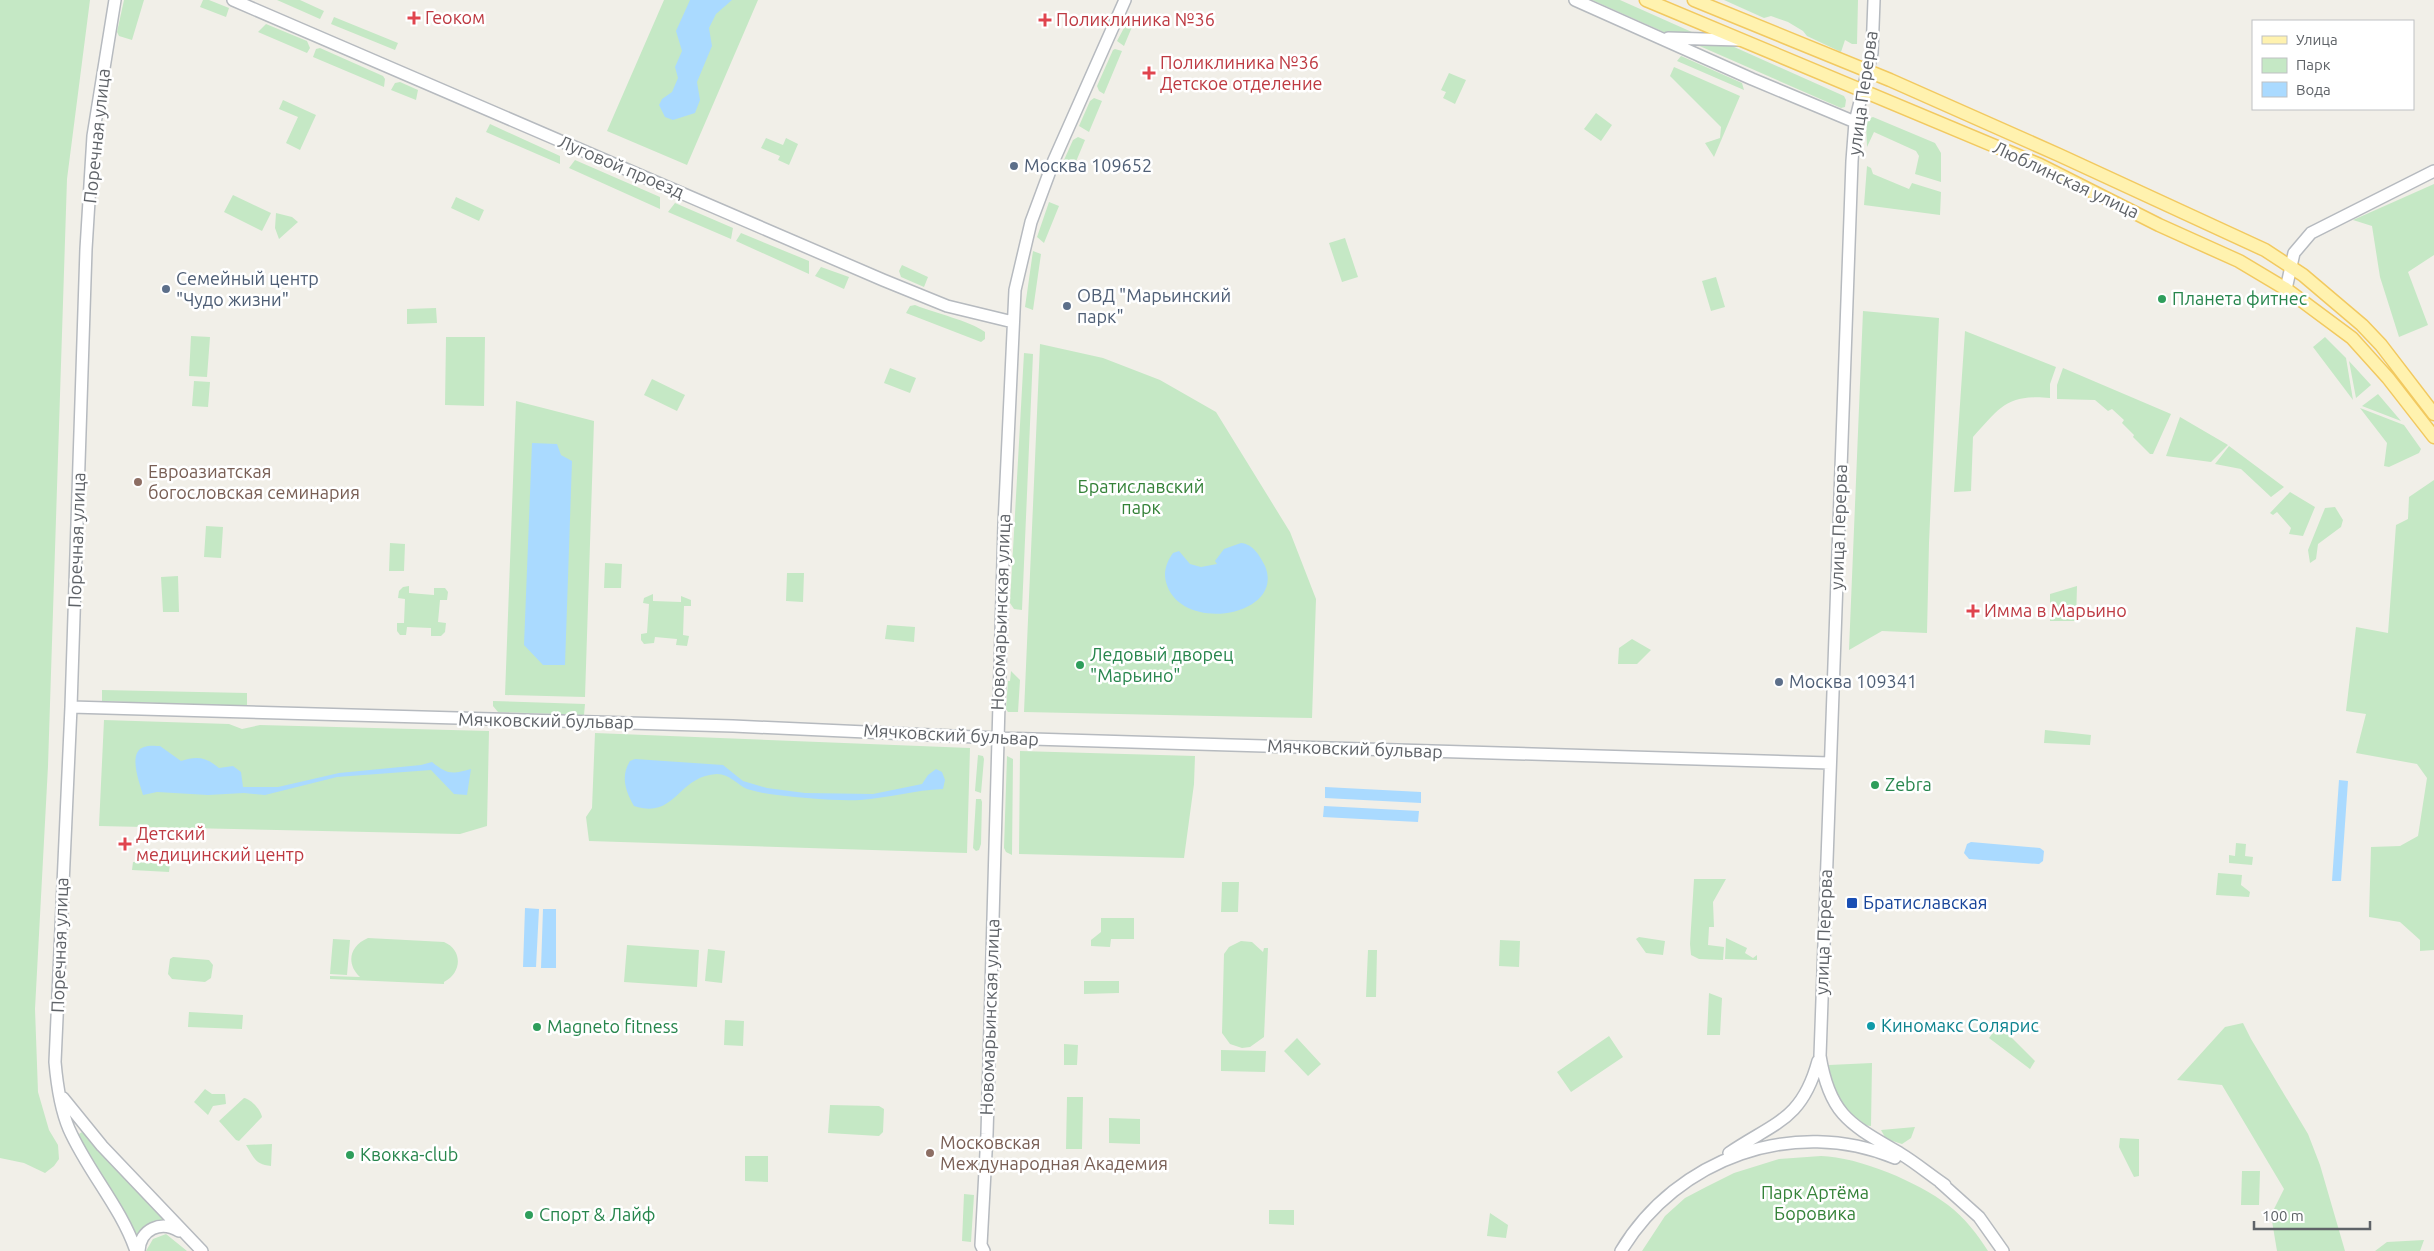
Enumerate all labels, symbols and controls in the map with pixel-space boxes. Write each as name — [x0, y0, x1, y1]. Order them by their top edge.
place label: Геоком — [425, 7, 485, 27]
place label: Поликлиника №36 — [1056, 9, 1215, 29]
marker: Геоком — [407, 11, 421, 25]
marker: Поликлиника №36 — [1038, 13, 1052, 27]
legend — [2252, 20, 2414, 110]
street label: улица Перерва — [1843, 29, 1881, 157]
text: Улица — [2296, 31, 2338, 48]
place label: Поликлиника №36 Детское отделение — [1160, 52, 1322, 93]
text: Парк — [2296, 56, 2331, 73]
marker: Поликлиника №36 Детское отделение — [1142, 66, 1156, 80]
street label: Поречная улица — [79, 67, 113, 204]
text: Вода — [2296, 81, 2331, 98]
street label: Луговой проезд — [556, 131, 688, 202]
street label: Люблинская улица — [1990, 136, 2143, 222]
place label: Москва 109652 — [1024, 155, 1152, 175]
marker: Москва 109652 — [1008, 160, 1020, 172]
place label: Семейный центр "Чудо жизни" — [176, 268, 319, 309]
marker: Семейный центр "Чудо жизни" — [160, 283, 172, 295]
place label: ОВД "Марьинский парк" — [1077, 285, 1231, 326]
place label: Планета фитнес — [2172, 288, 2307, 308]
marker: Планета фитнес — [2156, 293, 2168, 305]
marker: ОВД "Марьинский парк" — [1061, 300, 1073, 312]
place label: Евроазиатская богословская семинария — [148, 461, 360, 502]
street label: улица Перерва — [1826, 464, 1850, 590]
street label: Поречная улица — [64, 472, 88, 608]
marker: Евроазиатская богословская семинария — [132, 476, 144, 488]
park label: Братиславский парк — [1078, 476, 1204, 517]
street label: Новомарьинская улица — [987, 513, 1013, 711]
place label: Имма в Марьино — [1984, 600, 2127, 620]
marker: Имма в Марьино — [1966, 604, 1980, 618]
place label: Ледовый дворец "Марьино" — [1090, 644, 1234, 685]
marker: Ледовый дворец "Марьино" — [1074, 659, 1086, 671]
place label: Москва 109341 — [1789, 671, 1917, 691]
marker: Москва 109341 — [1773, 676, 1785, 688]
street label: Мячковский бульвар — [458, 708, 634, 732]
street label: Мячковский бульвар — [863, 719, 1039, 749]
street label: Мячковский бульвар — [1267, 735, 1443, 761]
place label: Zebra — [1885, 774, 1932, 794]
marker: Zebra — [1869, 779, 1881, 791]
place label: Детский медицинский центр — [136, 823, 304, 864]
marker: Детский медицинский центр — [118, 837, 132, 851]
street label: улица Перерва — [1811, 869, 1835, 995]
street label: Поречная улица — [47, 877, 71, 1013]
place label: Братиславская — [1863, 892, 1987, 912]
marker: Братиславская — [1845, 896, 1859, 910]
street label: Новомарьинская улица — [976, 918, 1002, 1116]
place label: Киномакс Солярис — [1881, 1015, 2039, 1035]
place label: Magneto fitness — [547, 1016, 678, 1036]
marker: Киномакс Солярис — [1865, 1020, 1877, 1032]
marker: Magneto fitness — [531, 1021, 543, 1033]
place label: Московская Международная Академия — [940, 1132, 1168, 1173]
place label: Квокка-club — [360, 1144, 458, 1164]
marker: Московская Международная Академия — [924, 1147, 936, 1159]
marker: Квокка-club — [344, 1149, 356, 1161]
park label: Парк Артёма Боровика — [1761, 1182, 1869, 1223]
scale bar — [2254, 1198, 2370, 1230]
place label: Спорт & Лайф — [539, 1204, 655, 1224]
text: 100 m — [2262, 1207, 2304, 1224]
marker: Спорт & Лайф — [523, 1209, 535, 1221]

